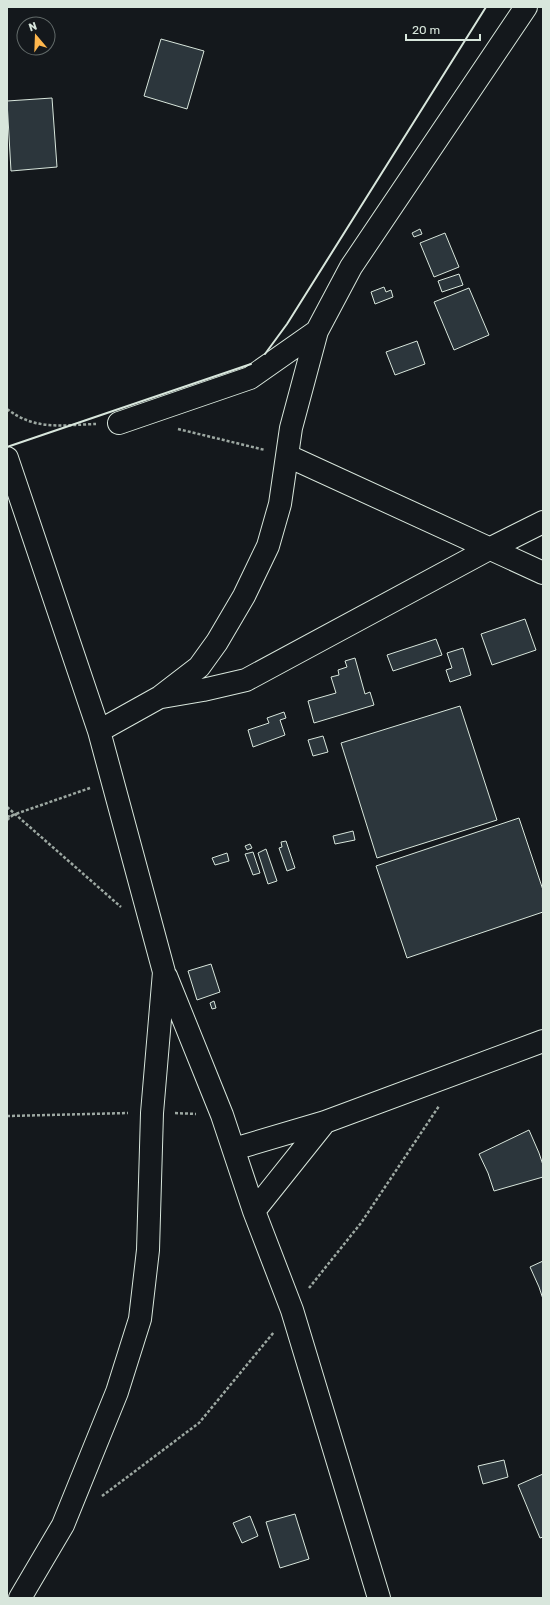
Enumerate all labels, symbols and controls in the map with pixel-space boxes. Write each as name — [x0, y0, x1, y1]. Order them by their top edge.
north arrow — [16, 16, 56, 56]
scale bar — [406, 16, 480, 42]
text: N — [27, 20, 39, 34]
text: 20 m — [412, 23, 440, 37]

